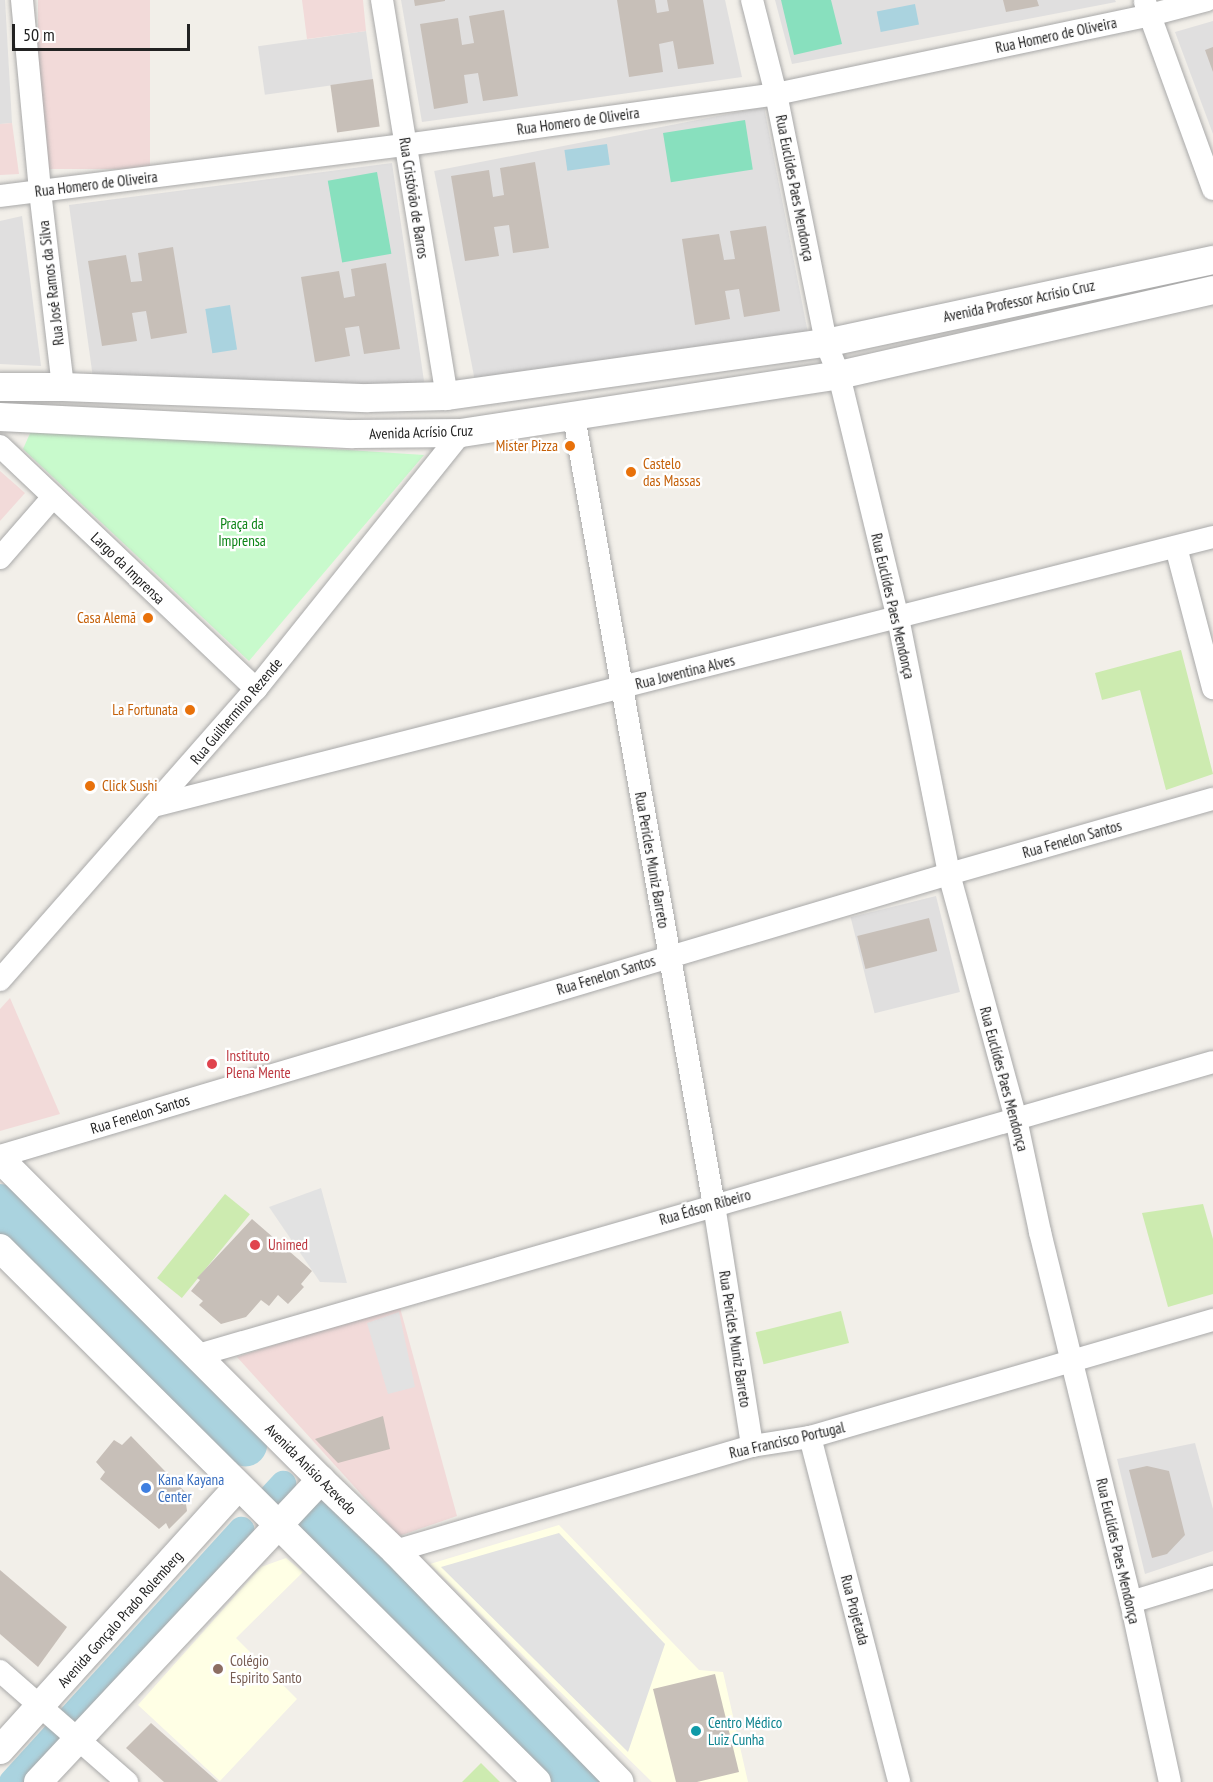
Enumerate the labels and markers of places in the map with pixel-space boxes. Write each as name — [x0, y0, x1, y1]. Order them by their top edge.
place label: Mister Pizza — [496, 437, 558, 455]
marker: Mister Pizza — [563, 439, 577, 453]
place label: Castelo das Massas — [643, 454, 701, 489]
marker: Castelo das Massas — [624, 465, 638, 479]
place label: Casa Alemã — [77, 609, 136, 627]
marker: Casa Alemã — [141, 611, 155, 625]
place label: La Fortunata — [112, 701, 178, 719]
marker: La Fortunata — [183, 703, 197, 717]
place label: Click Sushi — [102, 777, 158, 795]
marker: Click Sushi — [83, 779, 97, 793]
place label: Instituto Plena Mente — [226, 1046, 291, 1081]
marker: Instituto Plena Mente — [203, 1055, 221, 1073]
marker: Unimed — [246, 1236, 264, 1254]
place label: Unimed — [268, 1236, 308, 1254]
place label: Kana Kayana Center — [158, 1470, 224, 1505]
marker: Kana Kayana Center — [139, 1481, 153, 1495]
place label: Colégio Espirito Santo — [230, 1651, 302, 1686]
marker: Colégio Espirito Santo — [211, 1662, 225, 1676]
place label: Centro Médico Luiz Cunha — [708, 1713, 782, 1748]
marker: Centro Médico Luiz Cunha — [689, 1724, 703, 1738]

